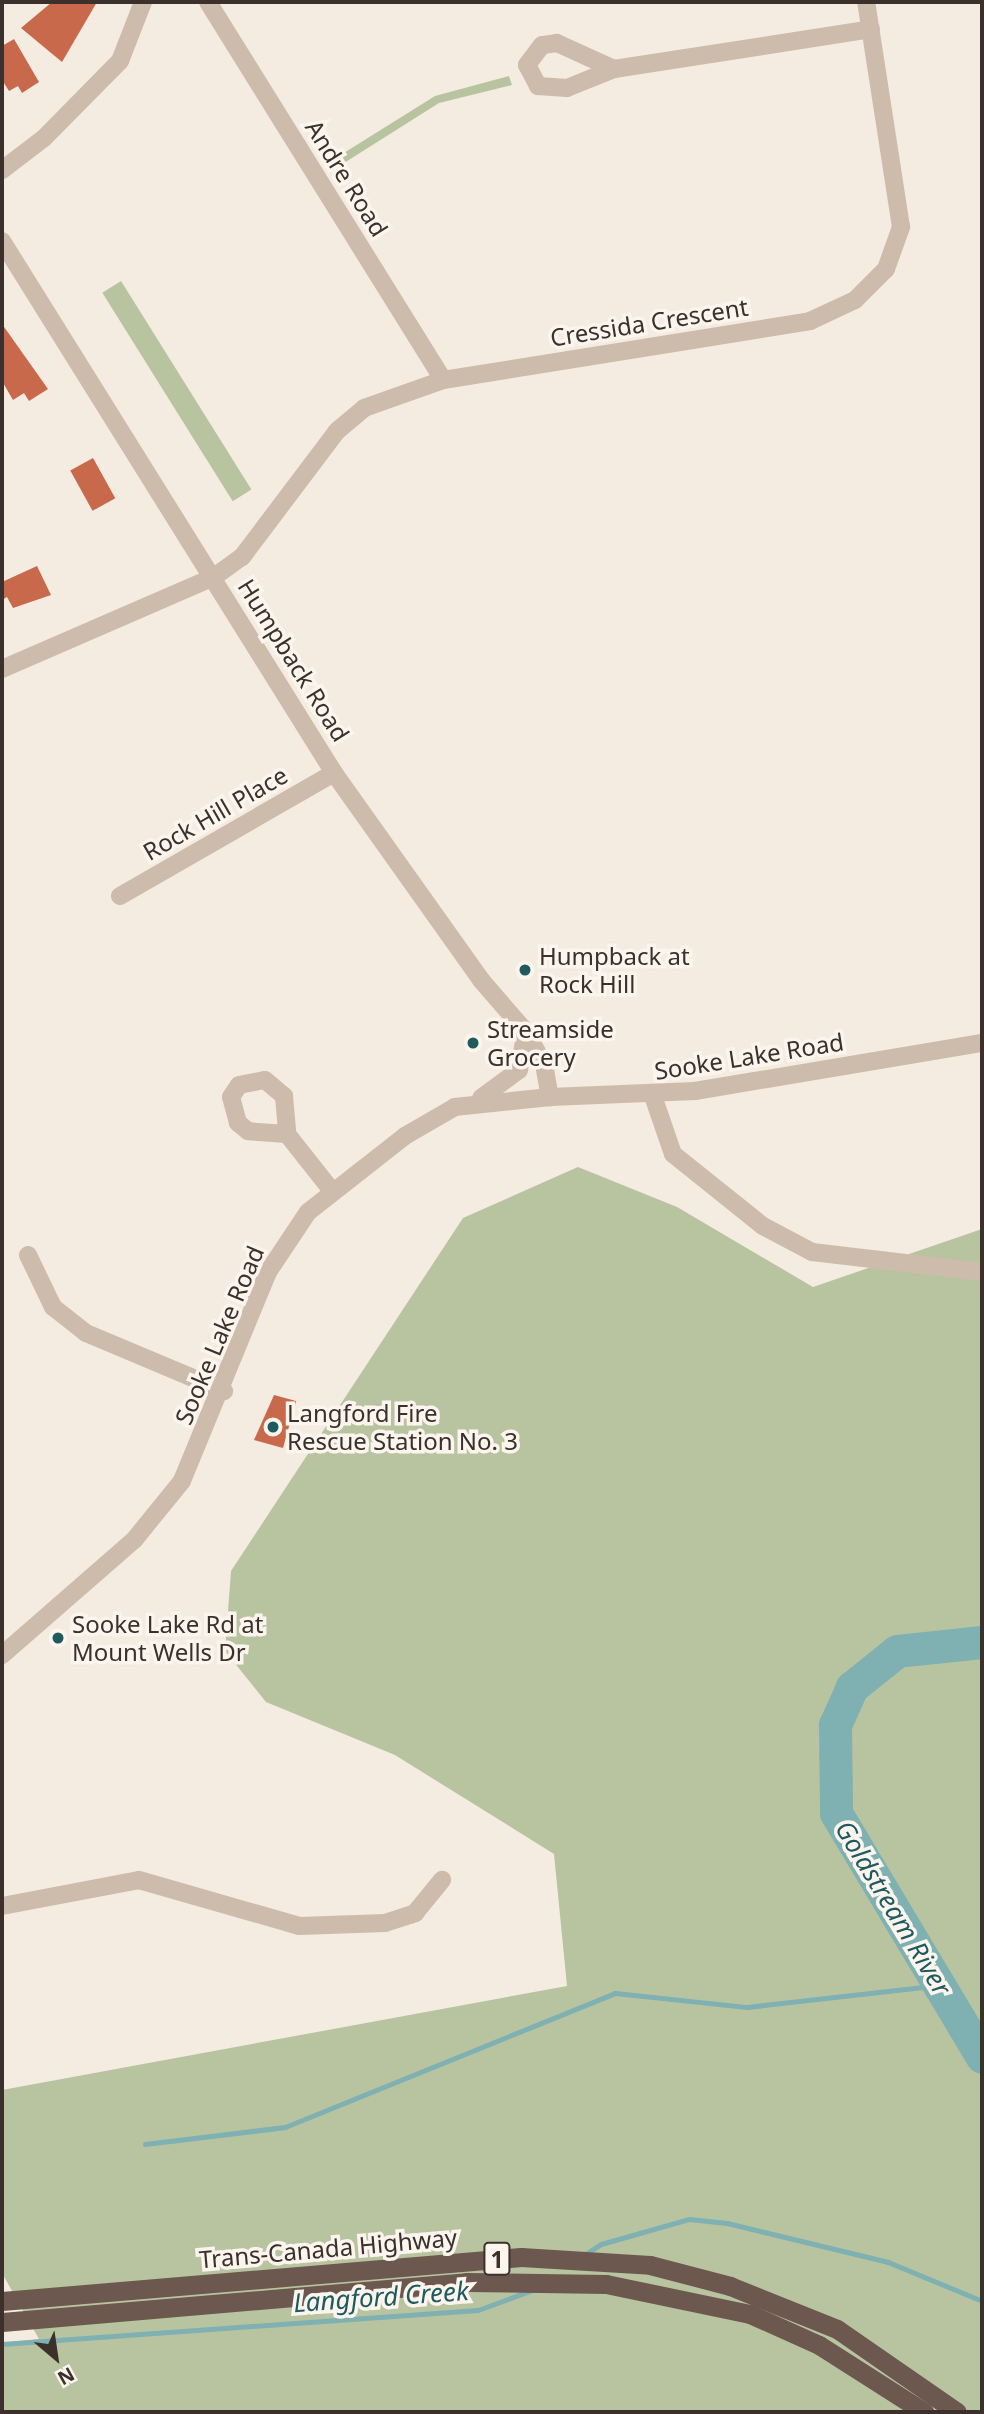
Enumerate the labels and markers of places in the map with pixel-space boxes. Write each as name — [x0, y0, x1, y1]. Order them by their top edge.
place label: Humpback at Rock Hill — [539, 942, 690, 998]
marker: Humpback at Rock Hill — [517, 962, 533, 978]
place label: Streamside Grocery — [487, 1015, 614, 1071]
marker: Streamside Grocery — [465, 1035, 481, 1051]
place label: Langford Fire Rescue Station No. 3 — [287, 1399, 518, 1455]
marker: Langford Fire Rescue Station No. 3 — [265, 1419, 281, 1435]
place label: Sooke Lake Rd at Mount Wells Dr — [72, 1610, 263, 1666]
marker: Sooke Lake Rd at Mount Wells Dr — [50, 1630, 66, 1646]

